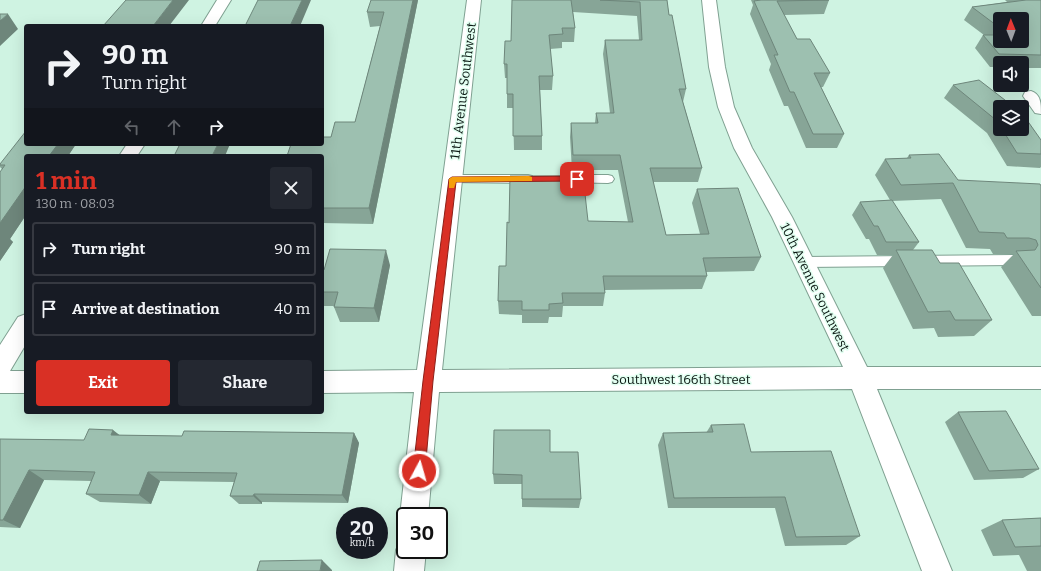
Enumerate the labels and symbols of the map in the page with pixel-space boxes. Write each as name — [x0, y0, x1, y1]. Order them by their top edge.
north arrow — [993, 12, 1029, 48]
street label: 11th Avenue Southwest — [447, 21, 479, 160]
pin — [560, 162, 594, 196]
street label: 10th Avenue Southwest — [777, 220, 853, 354]
street label: Southwest 166th Street — [612, 372, 751, 387]
position arrow — [398, 450, 440, 492]
speed limit sign: 30 — [396, 507, 448, 559]

